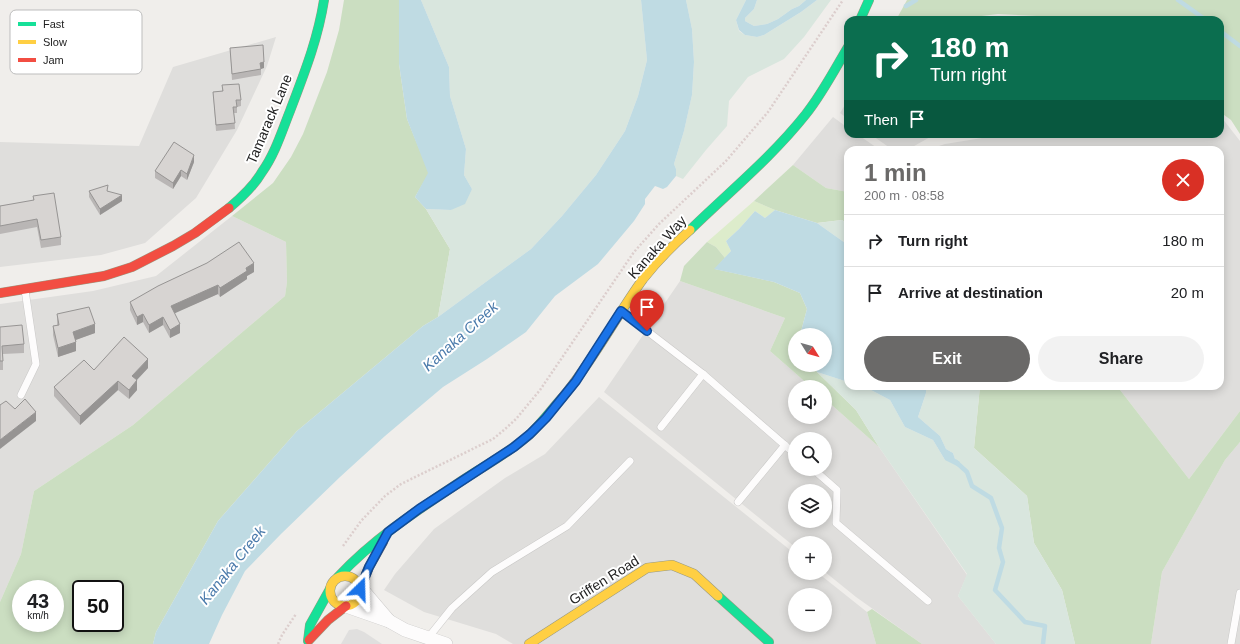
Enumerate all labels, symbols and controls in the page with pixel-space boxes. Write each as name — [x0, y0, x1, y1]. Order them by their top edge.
legend — [10, 10, 142, 74]
text: Fast — [43, 18, 64, 30]
icon: right — [864, 32, 916, 84]
text: 180 m — [930, 32, 1009, 63]
text: Slow — [43, 36, 67, 48]
text: Jam — [43, 54, 64, 66]
text: Turn right — [930, 65, 1006, 85]
street label: Tamarack Lane — [243, 72, 295, 166]
icon: arrive — [906, 108, 928, 130]
text: Then — [864, 111, 898, 128]
text: 1 min — [864, 159, 927, 186]
button: close — [1162, 159, 1204, 201]
text: 200 m · 08:58 — [864, 188, 944, 203]
street label: Kanaka Way — [625, 212, 689, 282]
icon: right — [864, 230, 886, 252]
text: Turn right — [898, 232, 968, 249]
text: 180 m — [1162, 232, 1204, 249]
icon: arrive — [864, 282, 886, 304]
text: Arrive at destination — [898, 284, 1043, 301]
text: 20 m — [1171, 284, 1204, 301]
pin — [630, 290, 664, 331]
icon: arrive — [636, 296, 658, 318]
water label: Kanaka Creek — [419, 297, 502, 374]
north arrow — [788, 328, 832, 372]
map controls — [788, 328, 832, 632]
button: Exit — [864, 336, 1030, 382]
button: Share — [1038, 336, 1204, 382]
button: sound — [788, 380, 832, 424]
button: search — [788, 432, 832, 476]
button: layers — [788, 484, 832, 528]
water label: Kanaka Creek — [195, 522, 269, 607]
button: + — [788, 536, 832, 580]
street label: Griffen Road — [566, 552, 642, 608]
position arrow — [339, 568, 381, 610]
speed limit sign: 50 — [72, 580, 124, 632]
button: − — [788, 588, 832, 632]
text: 43 — [27, 590, 49, 612]
text: km/h — [27, 610, 49, 621]

